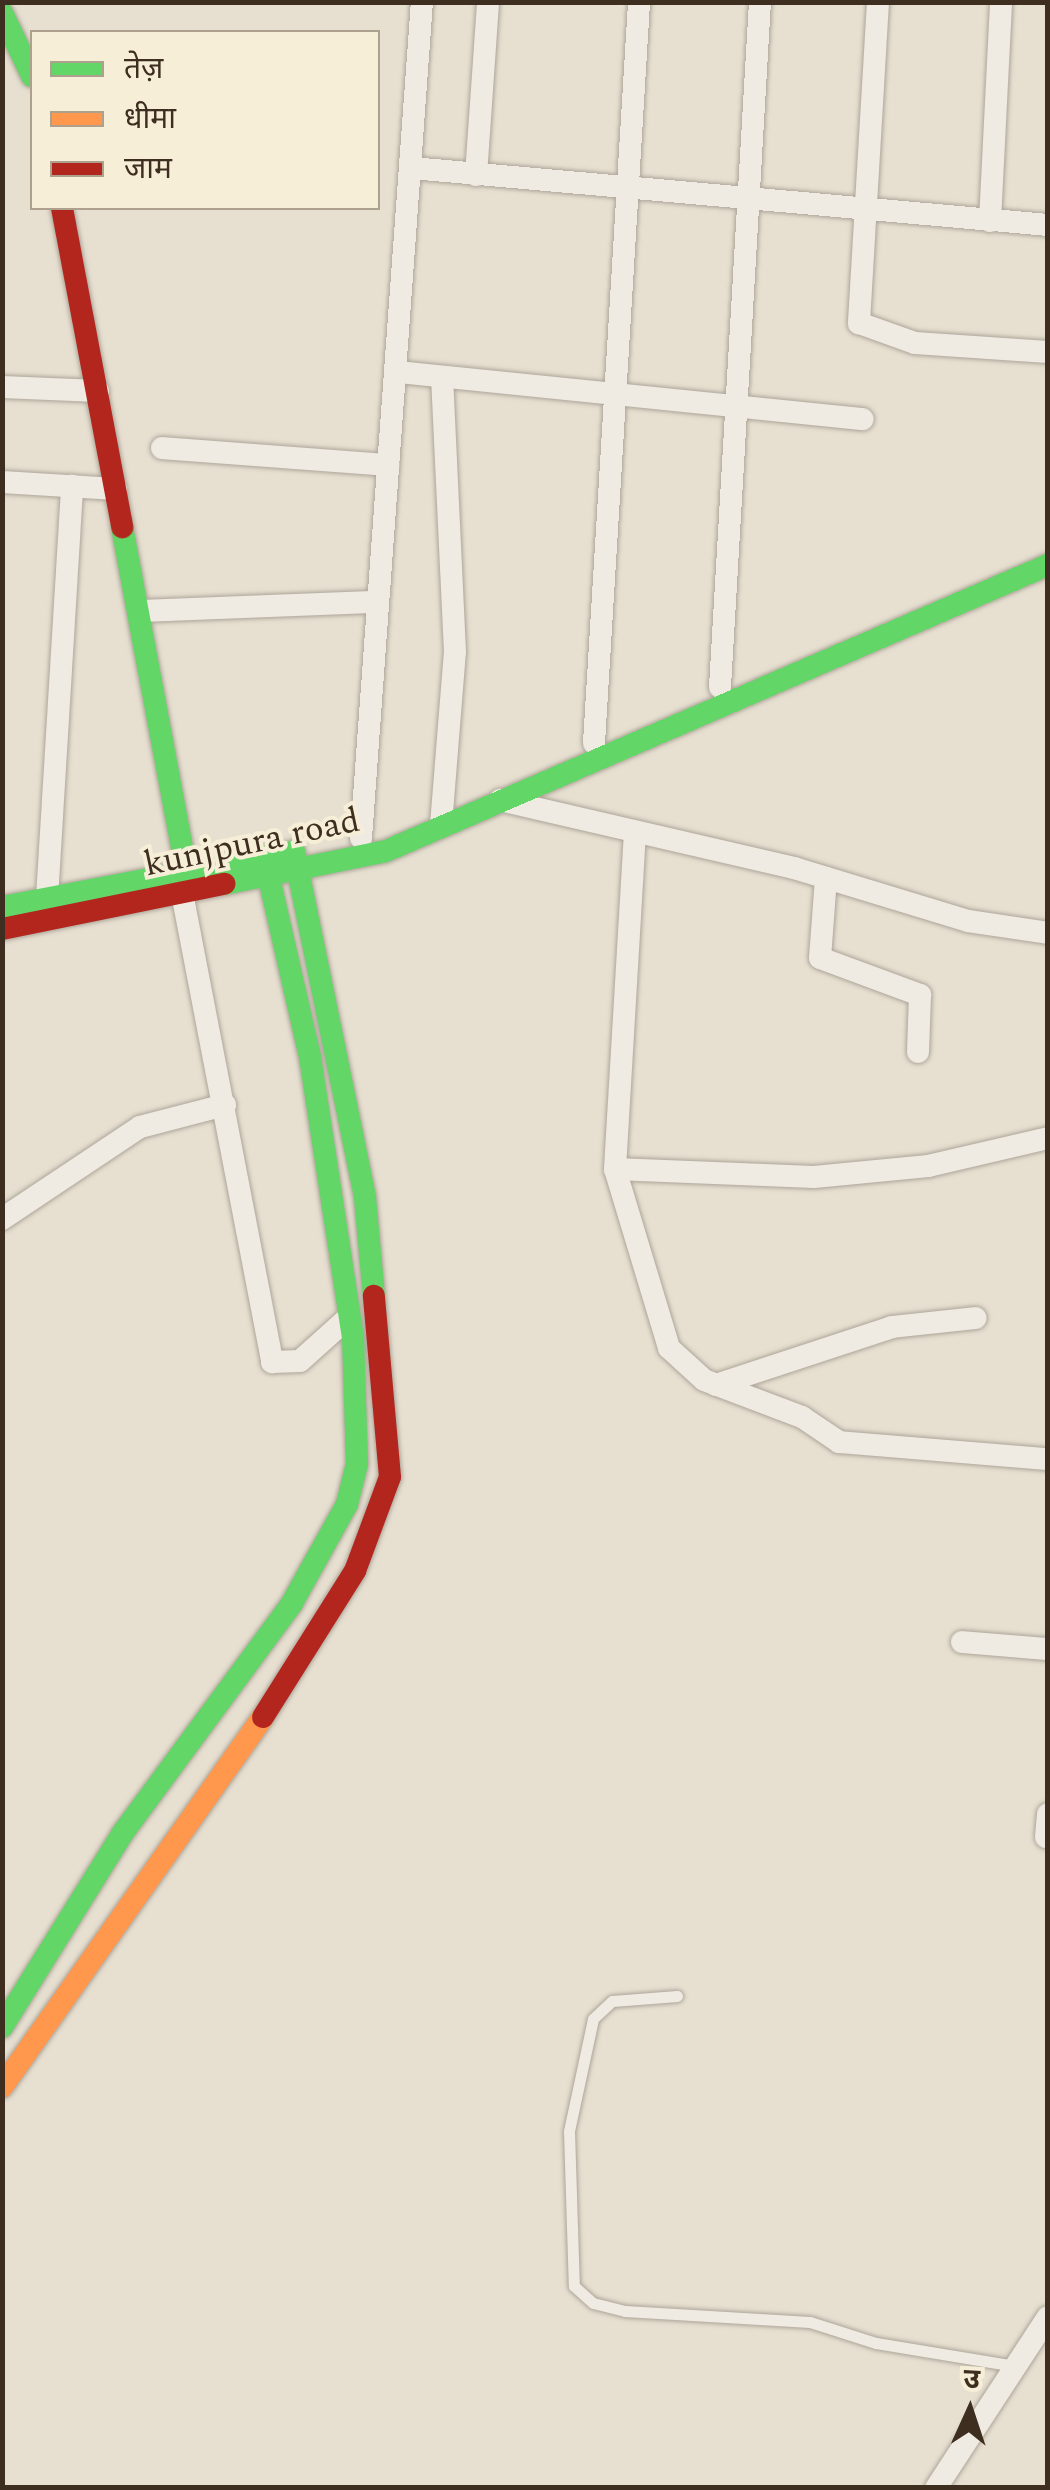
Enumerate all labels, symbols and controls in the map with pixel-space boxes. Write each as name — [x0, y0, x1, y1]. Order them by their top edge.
legend — [30, 30, 380, 210]
text: तेज़ — [124, 46, 163, 92]
text: धीमा — [124, 96, 176, 142]
text: जाम — [124, 146, 172, 192]
street label: kunjpura road — [140, 800, 364, 886]
text: उ — [962, 2358, 981, 2401]
north arrow — [920, 2360, 1020, 2460]

